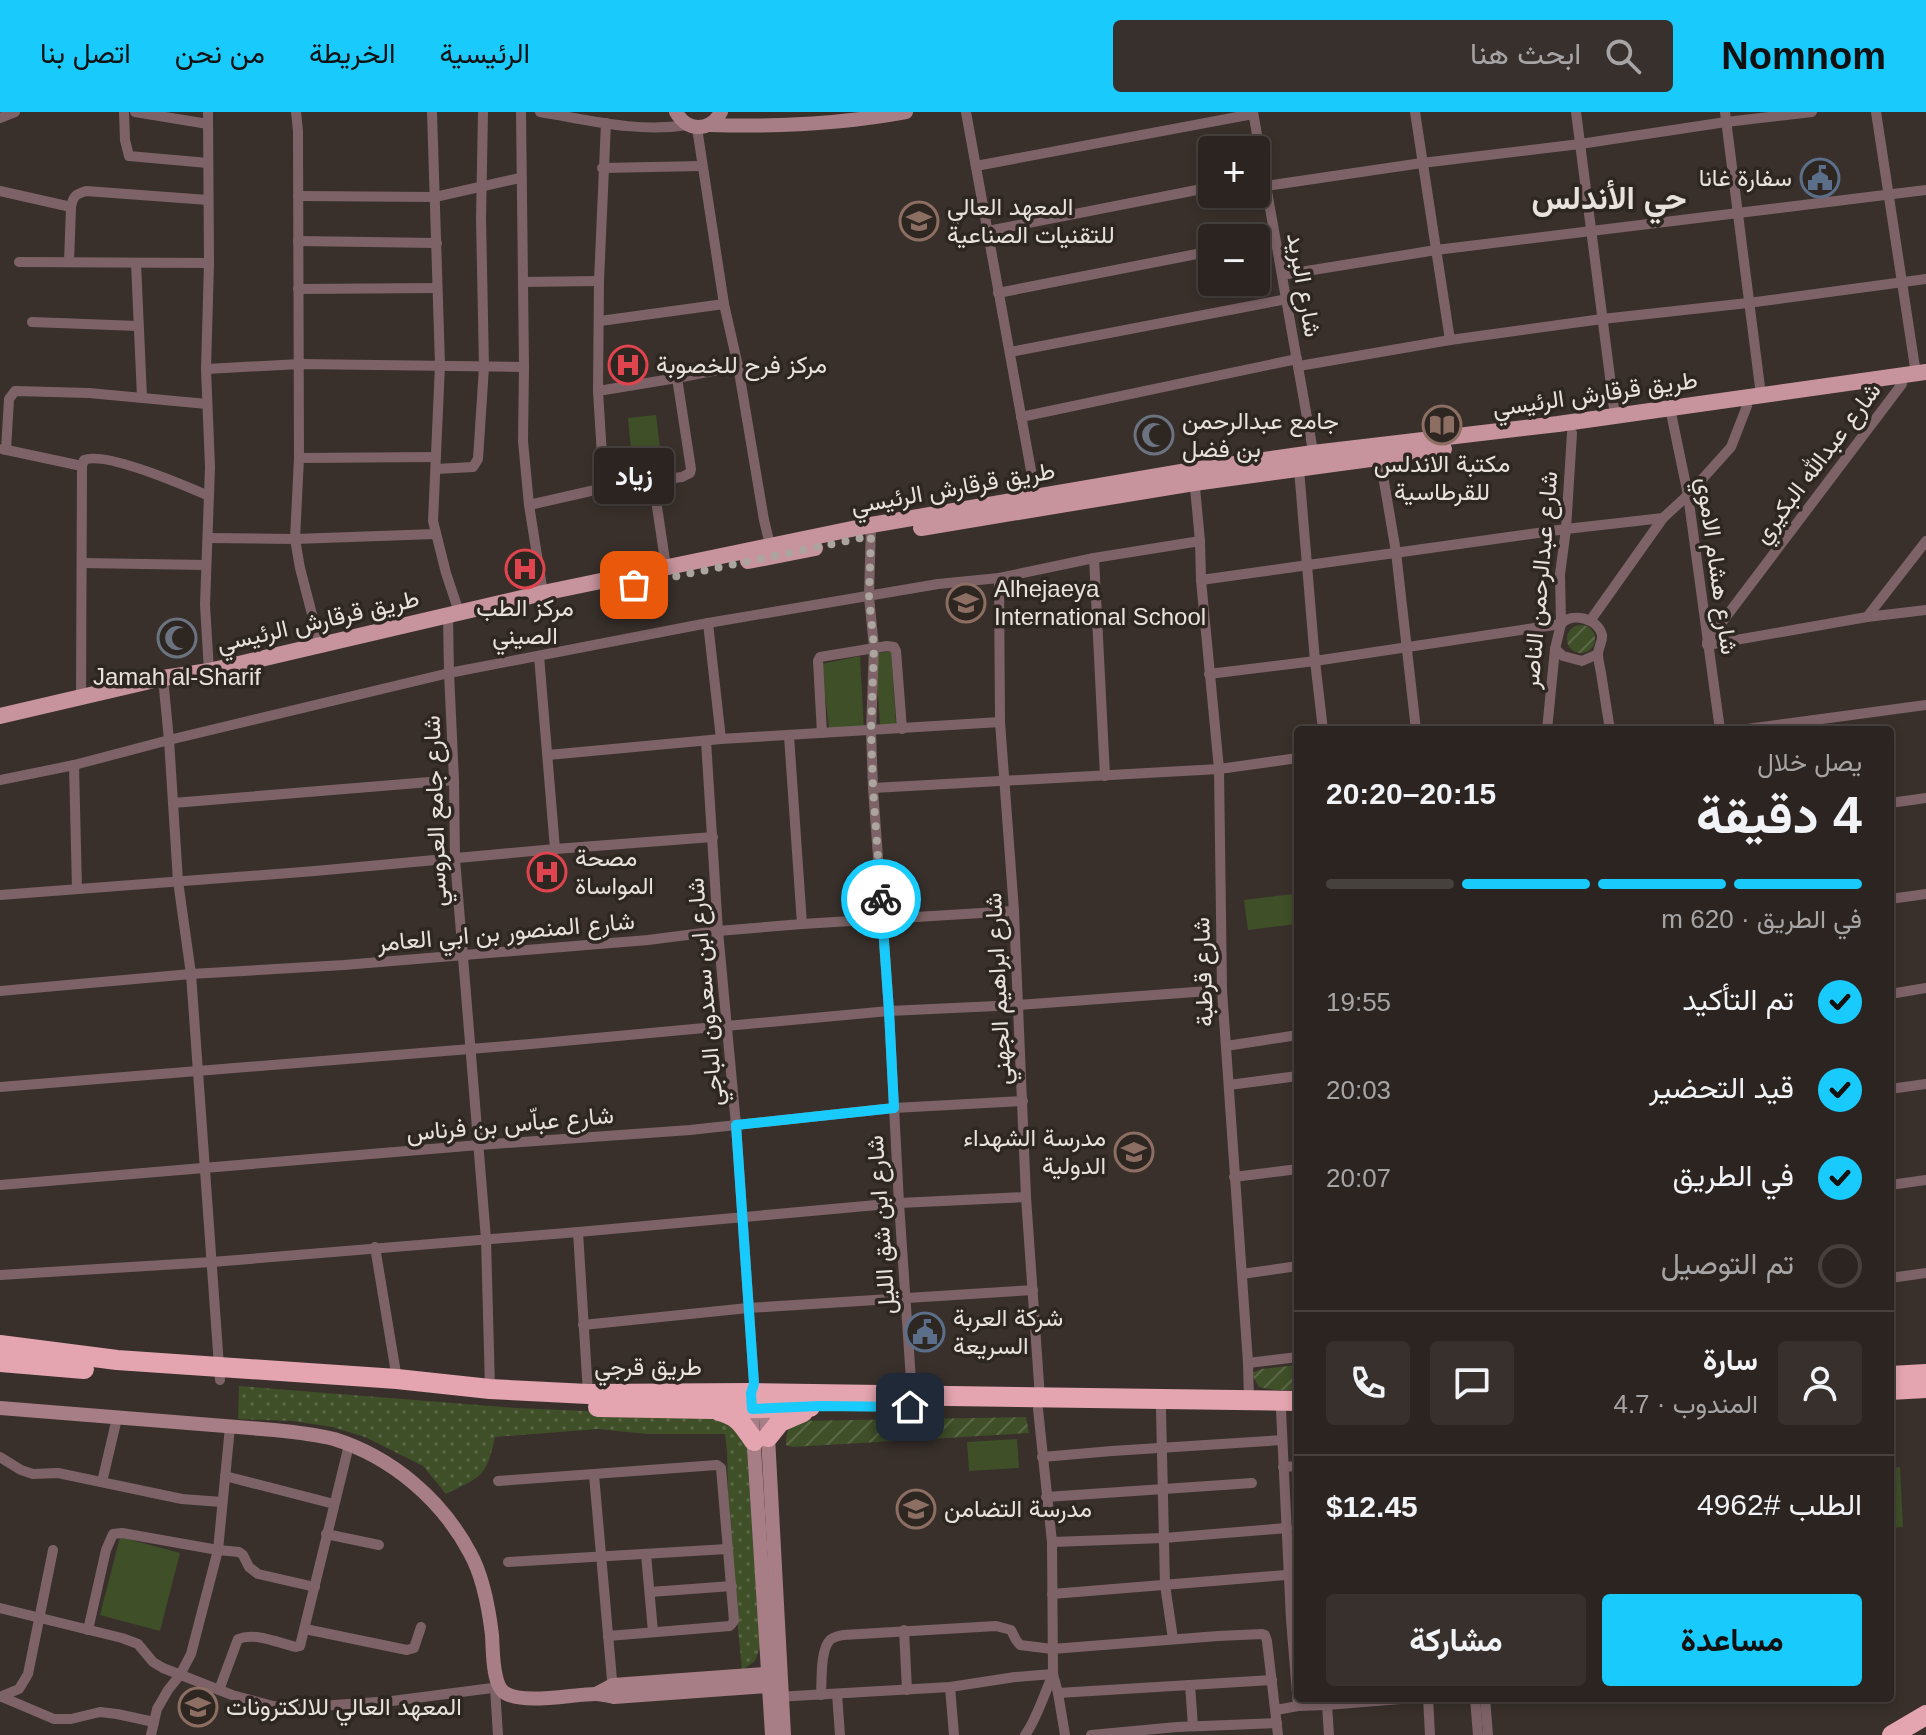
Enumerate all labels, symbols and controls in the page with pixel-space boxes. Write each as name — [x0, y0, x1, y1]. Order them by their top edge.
search box — [1113, 20, 1673, 92]
icon: search — [1601, 34, 1645, 78]
text: Nomnom — [1721, 35, 1886, 77]
text: ابحث هنا — [1470, 37, 1581, 70]
text: اتصل بنا — [40, 38, 131, 69]
text: من نحن — [175, 38, 265, 69]
text: الخريطة — [309, 38, 396, 69]
text: الرئيسية — [440, 38, 530, 69]
map controls — [1198, 136, 1270, 296]
button: + — [1198, 136, 1270, 208]
public building icon: سفارة غانا — [1799, 157, 1841, 199]
place label: سفارة غانا — [1699, 164, 1792, 193]
district label: حي الأندلس — [1531, 180, 1687, 225]
place label: المعهد العالي للتقنيات الصناعية — [947, 193, 1115, 249]
school or university icon: المعهد العالي للتقنيات الصناعية — [898, 200, 940, 242]
button: − — [1198, 224, 1270, 296]
street label: شارع البريد — [1279, 231, 1327, 340]
hospital icon: مركز فرح للخصوبة — [607, 344, 649, 386]
place label: مركز فرح للخصوبة — [656, 351, 827, 381]
street label: طريق قرقارش الرئيسي — [1491, 366, 1700, 427]
street label: شارع عبدالله البكيري — [1747, 377, 1891, 552]
library icon: مكتبة الاندلس للقرطاسية — [1421, 404, 1463, 446]
place label: جامع عبدالرحمن بن فضل — [1182, 407, 1339, 463]
mosque icon: جامع عبدالرحمن بن فضل — [1133, 414, 1175, 456]
callout: زياد — [594, 449, 674, 505]
place label: مكتبة الاندلس للقرطاسية — [1374, 450, 1510, 507]
street label: طريق قرقارش الرئيسي — [849, 456, 1058, 525]
text: زياد — [615, 461, 653, 491]
street label: شارع عبدالرحمن الناصر — [1516, 470, 1565, 691]
street label: شارع هشام الاموي — [1686, 476, 1743, 657]
hospital icon: مركز الطب الصيني — [504, 548, 546, 590]
pin — [600, 551, 668, 619]
icon: bag — [612, 563, 656, 607]
place label: Alhejaeya International School — [994, 575, 1206, 630]
school or university icon: Alhejaeya International School — [945, 582, 987, 624]
street label: طريق قرقارش الرئيسي — [214, 584, 423, 663]
place label: مركز الطب الصيني — [476, 594, 574, 655]
mosque icon: Jamah al-Sharif — [156, 617, 198, 659]
place label: Jamah al-Sharif — [93, 663, 261, 690]
street label: شارع جامع العروسي — [418, 715, 457, 907]
text: يصل خلال — [1757, 747, 1862, 777]
text: 20:15–20:20 — [1326, 777, 1496, 810]
text: 4 دقيقة — [1696, 786, 1862, 844]
place label: مصحة المواساة — [575, 844, 654, 901]
hospital icon: مصحة المواساة — [526, 851, 568, 893]
courier — [841, 859, 921, 939]
street label: شارع ابن سعدون الباجي — [681, 876, 734, 1107]
icon: bike — [859, 877, 903, 921]
street label: شارع ابراهيم الجهني — [979, 892, 1022, 1086]
text: في الطريق · 620 m — [1661, 904, 1862, 934]
street label: شارع المنصور بن ابي العامر — [375, 907, 636, 962]
street label: شارع قرطبة — [1187, 917, 1221, 1027]
icon: check — [1818, 980, 1862, 1024]
text: تم التأكيد — [1682, 983, 1794, 1016]
text: 19:55 — [1326, 987, 1391, 1017]
icon: check — [1818, 1068, 1862, 1112]
text: قيد التحضير — [1649, 1071, 1794, 1104]
text: 20:03 — [1326, 1075, 1391, 1105]
street label: شارع عباّس بن فرناس — [405, 1101, 615, 1149]
place label: مدرسة الشهداء الدولية — [963, 1124, 1106, 1181]
school or university icon: مدرسة الشهداء الدولية — [1113, 1131, 1155, 1173]
street label: شارع ابن شق الليل — [861, 1134, 903, 1315]
icon: check — [1818, 1156, 1862, 1200]
text: في الطريق — [1673, 1159, 1794, 1192]
text: 20:07 — [1326, 1163, 1391, 1193]
text: تم التوصيل — [1661, 1247, 1794, 1280]
place label: شركة العربة السريعة — [953, 1304, 1063, 1361]
public building icon: شركة العربة السريعة — [904, 1311, 946, 1353]
button: phone — [1326, 1341, 1410, 1425]
button: chat — [1430, 1341, 1514, 1425]
button: person — [1778, 1341, 1862, 1425]
text: سارة — [1703, 1343, 1758, 1376]
street label: طريق قرجي — [594, 1353, 702, 1386]
pin — [876, 1373, 944, 1441]
icon: home — [888, 1385, 932, 1429]
text: المندوب · 4.7 — [1613, 1389, 1758, 1419]
school or university icon: مدرسة التضامن — [895, 1488, 937, 1530]
text: الطلب #4962 — [1697, 1488, 1862, 1521]
text: $12.45 — [1326, 1490, 1418, 1523]
place label: مدرسة التضامن — [944, 1495, 1092, 1524]
button: مشاركة — [1326, 1594, 1586, 1686]
button: مساعدة — [1602, 1594, 1862, 1686]
school or university icon: المعهد العالي للالكترونات — [177, 1686, 219, 1728]
place label: المعهد العالي للالكترونات — [226, 1693, 462, 1726]

